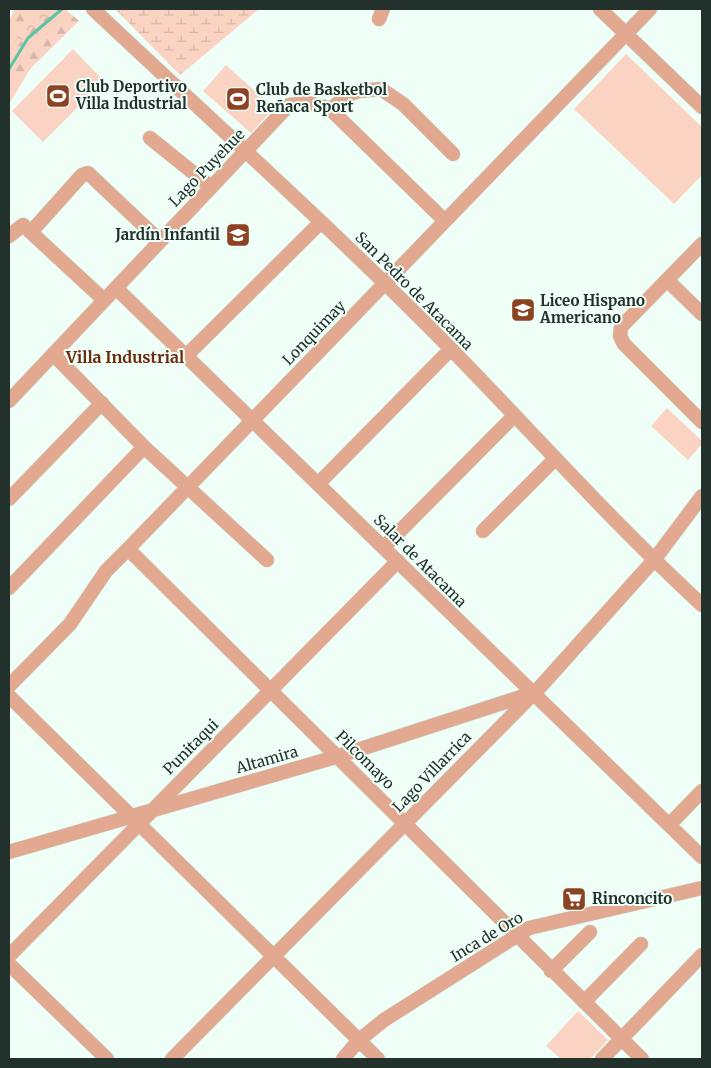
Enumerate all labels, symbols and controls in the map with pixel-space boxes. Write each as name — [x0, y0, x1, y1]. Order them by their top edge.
place label: Club Deportivo Villa Industrial — [75, 77, 187, 113]
place label: Club de Basketbol Reñaca Sport — [256, 80, 387, 116]
sports icon: Club Deportivo Villa Industrial — [45, 83, 71, 109]
sports icon: Club de Basketbol Reñaca Sport — [225, 86, 251, 112]
street label: Lago Puyehue — [165, 125, 249, 211]
school or university icon: Jardín Infantil — [225, 222, 251, 248]
place label: Jardín Infantil — [114, 225, 220, 244]
street label: San Pedro de Atacama — [351, 228, 477, 354]
place label: Liceo Hispano Americano — [539, 291, 645, 327]
street label: Lonquimay — [278, 296, 349, 369]
school or university icon: Liceo Hispano Americano — [510, 297, 536, 323]
district label: Villa Industrial — [65, 347, 184, 367]
street label: Salar de Atacama — [370, 510, 471, 611]
street label: Punitaqui — [159, 715, 222, 778]
street label: Pilcomayo — [332, 726, 399, 793]
street label: Lago Villarrica — [388, 727, 475, 816]
street label: Altamira — [233, 742, 300, 778]
supermarket icon: Rinconcito — [561, 886, 587, 912]
place label: Rinconcito — [592, 889, 672, 908]
street label: Inca de Oro — [447, 907, 527, 966]

